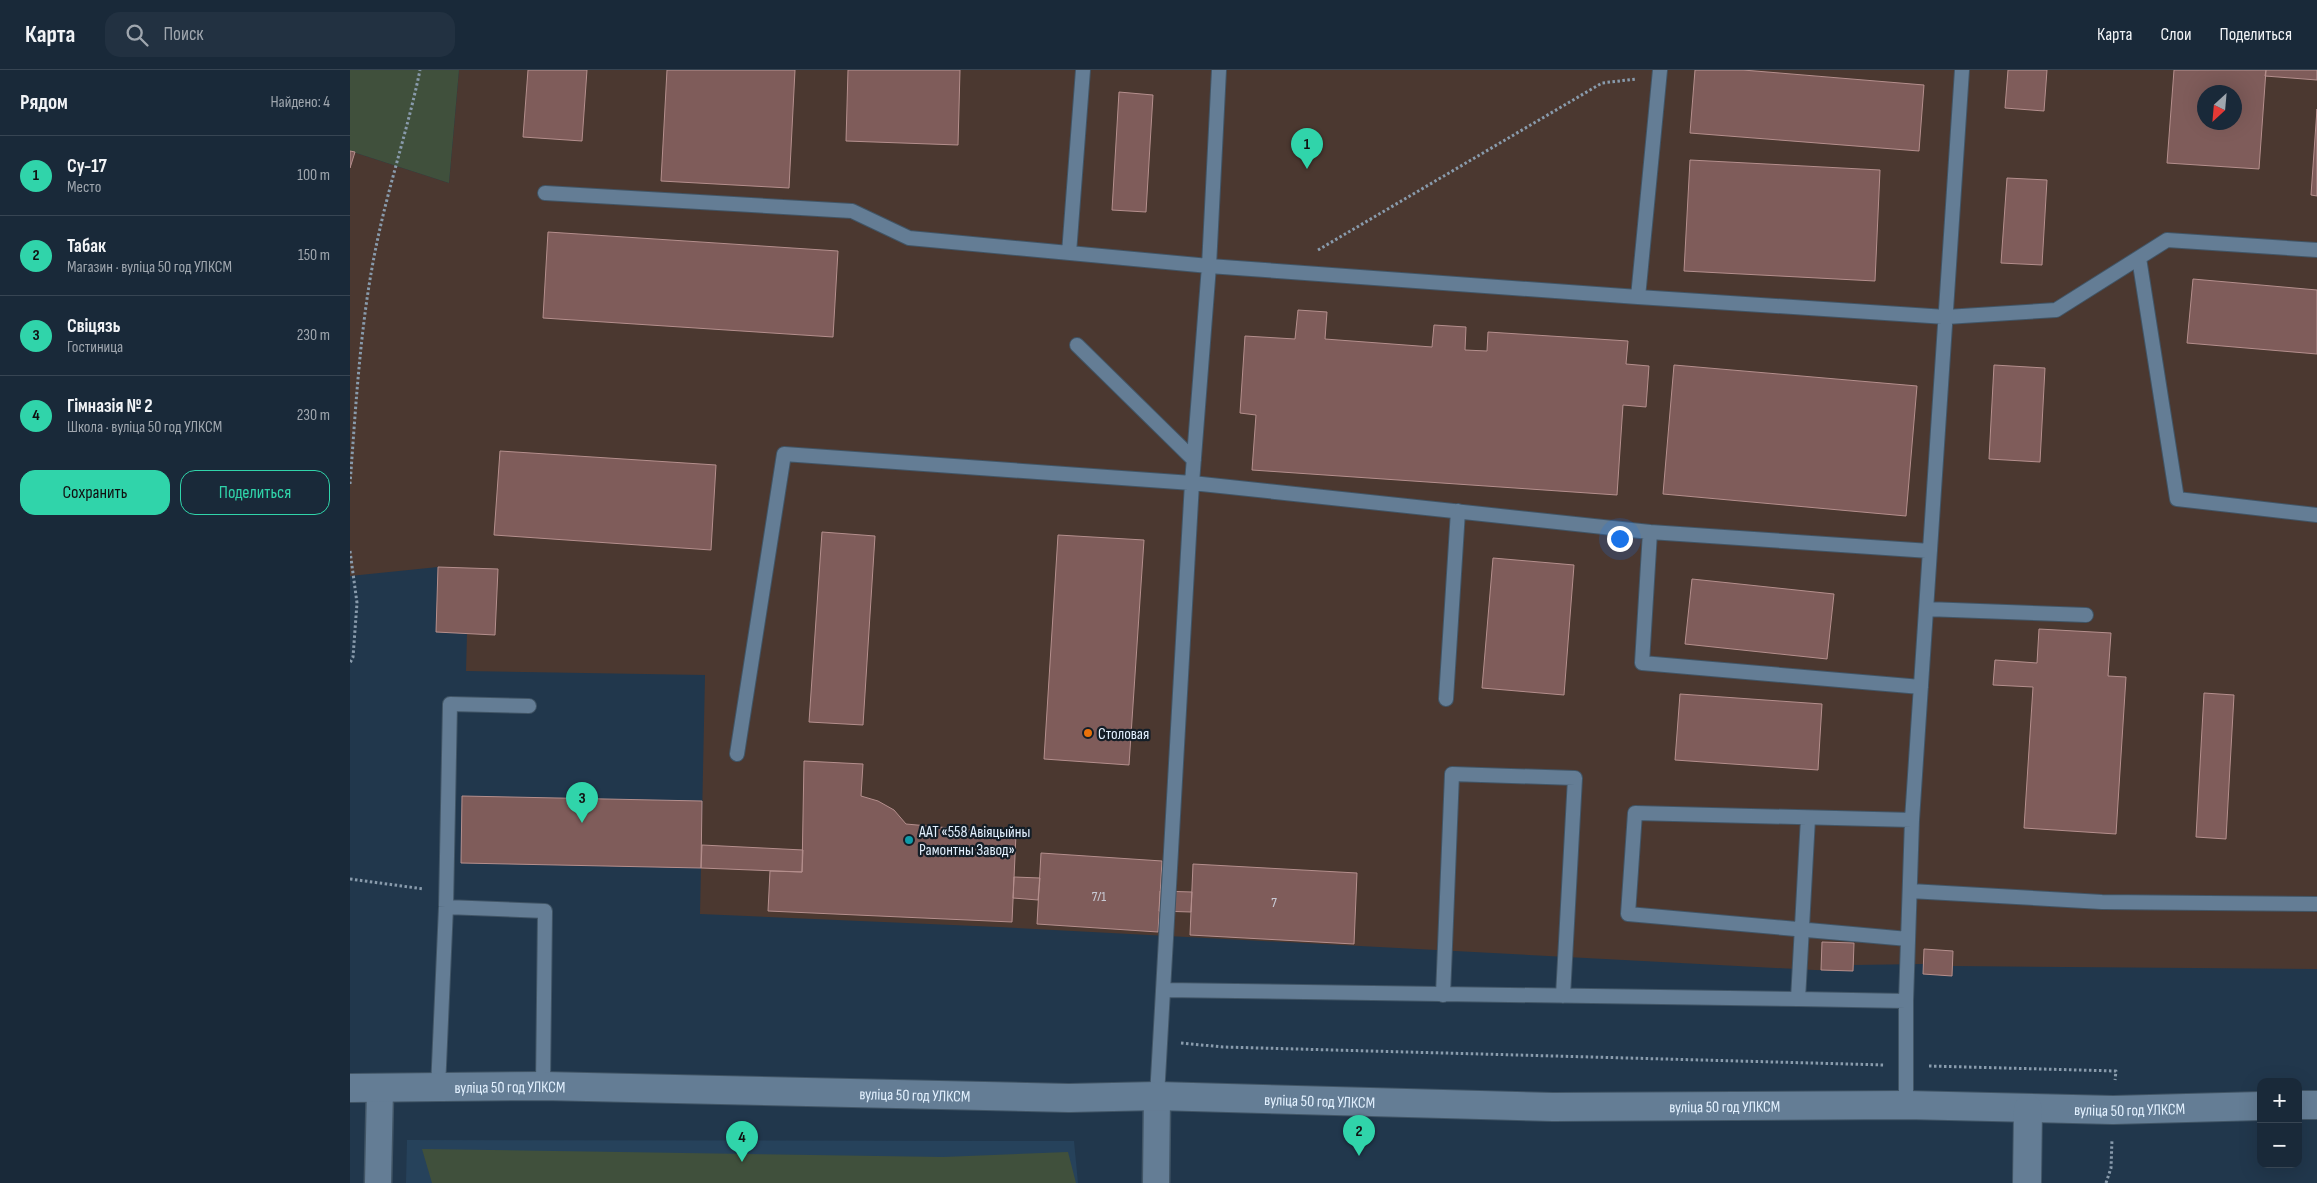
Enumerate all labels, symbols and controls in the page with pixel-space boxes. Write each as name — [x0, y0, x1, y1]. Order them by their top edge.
search box — [105, 12, 455, 57]
text: Карта — [25, 20, 75, 49]
icon: search — [123, 21, 151, 49]
text: Поиск — [163, 23, 204, 46]
text: Карта — [2097, 24, 2133, 45]
text: Слои — [2161, 24, 2192, 45]
text: Поделиться — [2220, 24, 2292, 45]
north arrow — [2197, 85, 2242, 130]
text: Рядом — [20, 90, 68, 115]
text: Найдено: 4 — [270, 93, 330, 112]
pin: 1 — [1291, 128, 1323, 169]
text: Су-17 — [67, 155, 107, 178]
text: 1 — [33, 166, 39, 185]
text: 100 m — [297, 166, 330, 185]
text: Место — [67, 178, 101, 197]
text: Табак — [67, 235, 106, 258]
text: 2 — [32, 246, 40, 265]
text: 150 m — [298, 246, 330, 265]
text: Магазин · вуліца 50 год УЛКСМ — [67, 258, 232, 277]
text: Свіцязь — [67, 315, 120, 338]
text: 3 — [32, 326, 40, 345]
text: 230 m — [297, 326, 330, 345]
text: Гостиница — [67, 338, 123, 357]
text: Гімназія № 2 — [67, 395, 153, 418]
text: 4 — [32, 406, 40, 425]
text: 230 m — [297, 406, 330, 425]
text: Школа · вуліца 50 год УЛКСМ — [67, 418, 222, 437]
button: Сохранить — [20, 470, 170, 515]
button: Поделиться — [180, 470, 330, 515]
your location — [1607, 526, 1633, 552]
place label: Столовая — [1098, 725, 1149, 744]
marker: Столовая — [1082, 727, 1094, 739]
pin: 3 — [566, 782, 598, 823]
place label: ААТ «558 Авіяцыйны Рамонтны Завод» — [918, 823, 1030, 860]
marker: ААТ «558 Авіяцыйны Рамонтны Завод» — [903, 834, 915, 846]
house number: 7/1 — [1092, 888, 1106, 905]
house number: 7 — [1271, 894, 1277, 911]
street label: вуліца 50 год УЛКСМ — [454, 1078, 566, 1098]
map controls — [2257, 1078, 2302, 1168]
button: + — [2257, 1078, 2302, 1123]
street label: вуліца 50 год УЛКСМ — [859, 1085, 971, 1107]
street label: вуліца 50 год УЛКСМ — [1264, 1091, 1375, 1113]
street label: вуліца 50 год УЛКСМ — [1669, 1098, 1780, 1117]
street label: вуліца 50 год УЛКСМ — [2074, 1100, 2185, 1121]
pin: 2 — [1343, 1115, 1375, 1156]
pin: 4 — [726, 1121, 758, 1162]
button: − — [2257, 1123, 2302, 1168]

